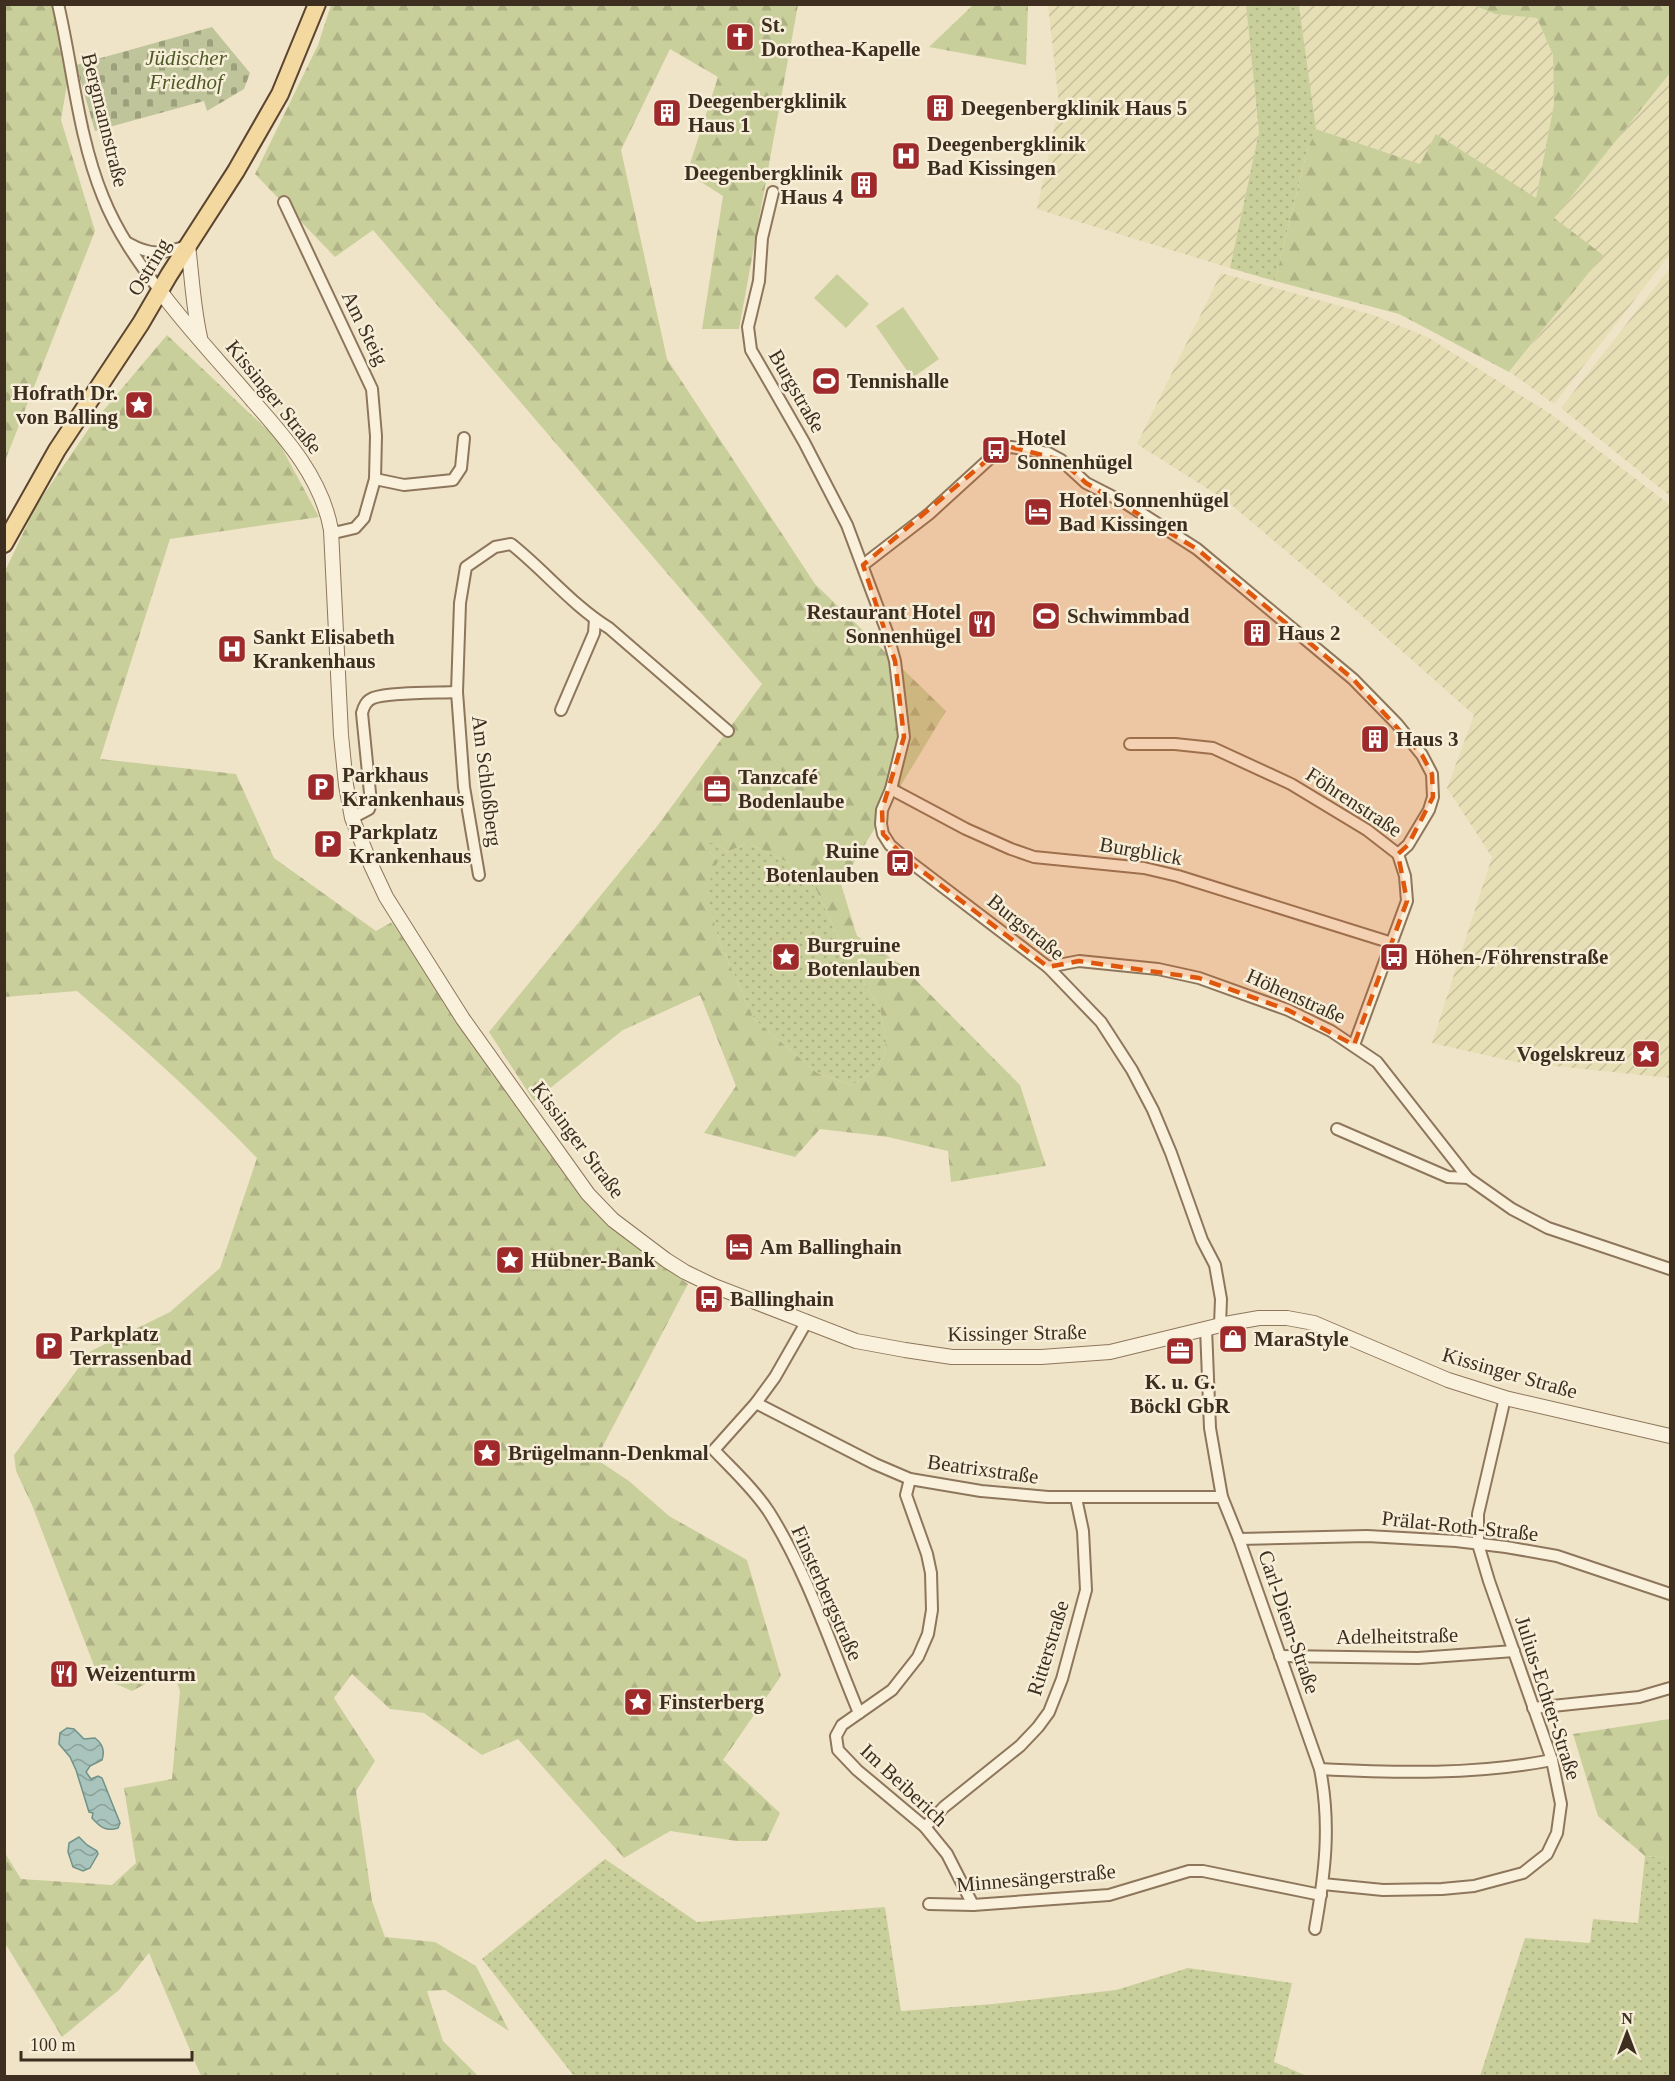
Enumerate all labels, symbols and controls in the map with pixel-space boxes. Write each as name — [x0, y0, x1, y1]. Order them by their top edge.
place label: St. Dorothea-Kapelle — [761, 13, 920, 61]
church icon: St. Dorothea-Kapelle — [724, 21, 756, 53]
park label: Jüdischer Friedhof — [145, 46, 228, 94]
street label: Bergmannstraße — [77, 51, 133, 189]
place label: Deegenbergklinik Haus 1 — [688, 89, 847, 137]
building icon: Deegenbergklinik Haus 5 — [924, 92, 956, 124]
place label: Deegenbergklinik Haus 5 — [961, 96, 1187, 120]
building icon: Deegenbergklinik Haus 1 — [651, 97, 683, 129]
place label: Deegenbergklinik Bad Kissingen — [927, 132, 1086, 180]
hospital icon: Deegenbergklinik Bad Kissingen — [890, 140, 922, 172]
place label: Deegenbergklinik Haus 4 — [684, 161, 843, 209]
building icon: Deegenbergklinik Haus 4 — [848, 169, 880, 201]
street label: Ostring — [122, 233, 176, 300]
street label: Am Steig — [337, 287, 394, 370]
street label: Kissinger Straße — [221, 335, 327, 459]
street label: Burgstraße — [764, 345, 830, 437]
sports icon: Tennishalle — [810, 365, 842, 397]
place label: Tennishalle — [847, 369, 949, 393]
place label: Hofrath Dr. von Balling — [13, 381, 118, 429]
place icon: Hofrath Dr. von Balling — [123, 389, 155, 421]
place label: Hotel Sonnenhügel — [1017, 426, 1133, 474]
bus stop icon: Hotel Sonnenhügel — [980, 434, 1012, 466]
place label: Hotel Sonnenhügel Bad Kissingen — [1059, 488, 1229, 536]
hotel icon: Hotel Sonnenhügel Bad Kissingen — [1022, 496, 1054, 528]
place label: Restaurant Hotel Sonnenhügel — [806, 600, 961, 648]
sports icon: Schwimmbad — [1030, 600, 1062, 632]
place label: Schwimmbad — [1067, 604, 1190, 628]
restaurant icon: Restaurant Hotel Sonnenhügel — [966, 608, 998, 640]
building icon: Haus 2 — [1241, 617, 1273, 649]
place label: Haus 2 — [1278, 621, 1340, 645]
place label: Sankt Elisabeth Krankenhaus — [253, 625, 395, 673]
hospital icon: Sankt Elisabeth Krankenhaus — [216, 633, 248, 665]
street label: Am Schloßberg — [467, 714, 507, 848]
building icon: Haus 3 — [1359, 723, 1391, 755]
place label: Haus 3 — [1396, 727, 1458, 751]
street label: Föhrenstraße — [1301, 762, 1407, 842]
place label: Parkhaus Krankenhaus — [342, 763, 465, 811]
place label: Tanzcafé Bodenlaube — [738, 765, 844, 813]
parking icon: Parkhaus Krankenhaus — [305, 771, 337, 803]
office icon: Tanzcafé Bodenlaube — [701, 773, 733, 805]
place label: Parkplatz Krankenhaus — [349, 820, 472, 868]
parking icon: Parkplatz Krankenhaus — [312, 828, 344, 860]
street label: Burgblick — [1098, 832, 1185, 870]
place label: Ruine Botenlauben — [766, 839, 879, 887]
bus stop icon: Ruine Botenlauben — [884, 847, 916, 879]
street label: Burgstraße — [983, 889, 1069, 965]
place label: Burgruine Botenlauben — [807, 933, 921, 981]
place icon: Burgruine Botenlauben — [770, 941, 802, 973]
bus stop icon: Höhen-/Föhrenstraße — [1378, 941, 1410, 973]
place label: Höhen-/Föhrenstraße — [1415, 945, 1608, 969]
street label: Höhenstraße — [1243, 963, 1349, 1029]
place icon: Vogelskreuz — [1630, 1038, 1662, 1070]
place label: Vogelskreuz — [1516, 1042, 1625, 1066]
street label: Kissinger Straße — [526, 1077, 630, 1203]
hotel icon: Am Ballinghain — [723, 1231, 755, 1263]
place label: Am Ballinghain — [760, 1235, 902, 1259]
place icon: Hübner-Bank — [494, 1244, 526, 1276]
place label: Hübner-Bank — [531, 1248, 655, 1272]
bus stop icon: Ballinghain — [693, 1283, 725, 1315]
place label: Ballinghain — [730, 1287, 834, 1311]
street label: Kissinger Straße — [947, 1320, 1087, 1346]
place label: Parkplatz Terrassenbad — [70, 1322, 192, 1370]
shop icon: MaraStyle — [1217, 1323, 1249, 1355]
place label: MaraStyle — [1254, 1327, 1348, 1351]
parking icon: Parkplatz Terrassenbad — [33, 1330, 65, 1362]
office icon: K. u. G. Böckl GbR — [1164, 1335, 1196, 1367]
street label: Kissinger Straße — [1440, 1342, 1580, 1404]
place label: K. u. G. Böckl GbR — [1130, 1370, 1231, 1418]
place icon: Brügelmann-Denkmal — [471, 1437, 503, 1469]
place label: Brügelmann-Denkmal — [508, 1441, 709, 1465]
street label: Beatrixstraße — [926, 1449, 1040, 1489]
street label: Prälat-Roth-Straße — [1380, 1506, 1540, 1546]
street label: Finsterbergstraße — [786, 1522, 868, 1664]
street label: Carl-Diem-Straße — [1253, 1547, 1325, 1697]
street label: Ritterstraße — [1022, 1598, 1074, 1698]
street label: Julius-Echter-Straße — [1510, 1613, 1586, 1783]
street label: Adelheitstraße — [1336, 1623, 1458, 1649]
restaurant icon: Weizenturm — [48, 1658, 80, 1690]
place label: Weizenturm — [85, 1662, 196, 1686]
place icon: Finsterberg — [622, 1686, 654, 1718]
place label: Finsterberg — [659, 1690, 764, 1714]
street label: Im Beiberich — [856, 1739, 953, 1832]
street label: Minnesängerstraße — [955, 1859, 1117, 1897]
north arrow — [1597, 2003, 1657, 2063]
text: N — [1621, 2010, 1633, 2027]
scale bar — [21, 2024, 192, 2062]
text: 100 m — [30, 2035, 76, 2055]

